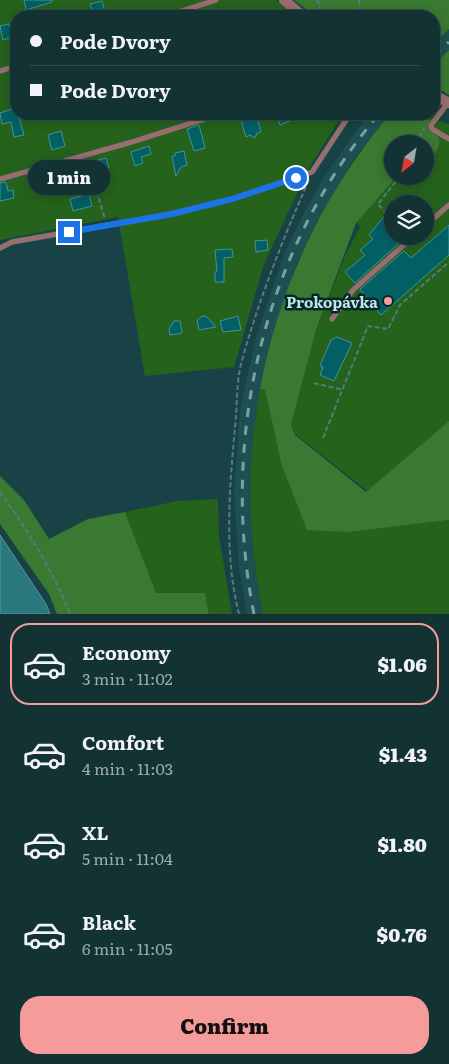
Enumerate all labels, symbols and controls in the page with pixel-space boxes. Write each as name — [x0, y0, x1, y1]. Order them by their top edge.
text: Pode Dvory — [60, 27, 171, 55]
text: Pode Dvory — [60, 76, 171, 104]
north arrow — [384, 135, 434, 185]
map controls — [384, 135, 434, 245]
callout: 1 min — [28, 160, 110, 194]
text: 1 min — [47, 165, 91, 189]
route start — [285, 167, 307, 189]
button: layers — [384, 195, 434, 245]
route end — [58, 221, 80, 243]
place label: Prokopávka — [286, 290, 378, 313]
marker: Prokopávka — [382, 295, 394, 307]
text: Economy — [82, 638, 171, 666]
icon: car — [22, 642, 67, 687]
text: $1.06 — [377, 650, 427, 678]
text: 3 min · 11:02 — [82, 666, 173, 690]
text: Comfort — [82, 728, 164, 756]
icon: car — [22, 732, 67, 777]
text: $1.43 — [379, 740, 427, 768]
text: 4 min · 11:03 — [82, 756, 173, 780]
text: XL — [82, 818, 109, 846]
icon: car — [22, 822, 67, 867]
text: $1.80 — [377, 830, 427, 858]
text: 5 min · 11:04 — [82, 846, 173, 870]
text: Black — [82, 908, 136, 936]
icon: car — [22, 912, 67, 957]
text: $0.76 — [377, 920, 427, 948]
text: 6 min · 11:05 — [82, 936, 173, 960]
button: Confirm — [20, 996, 429, 1054]

